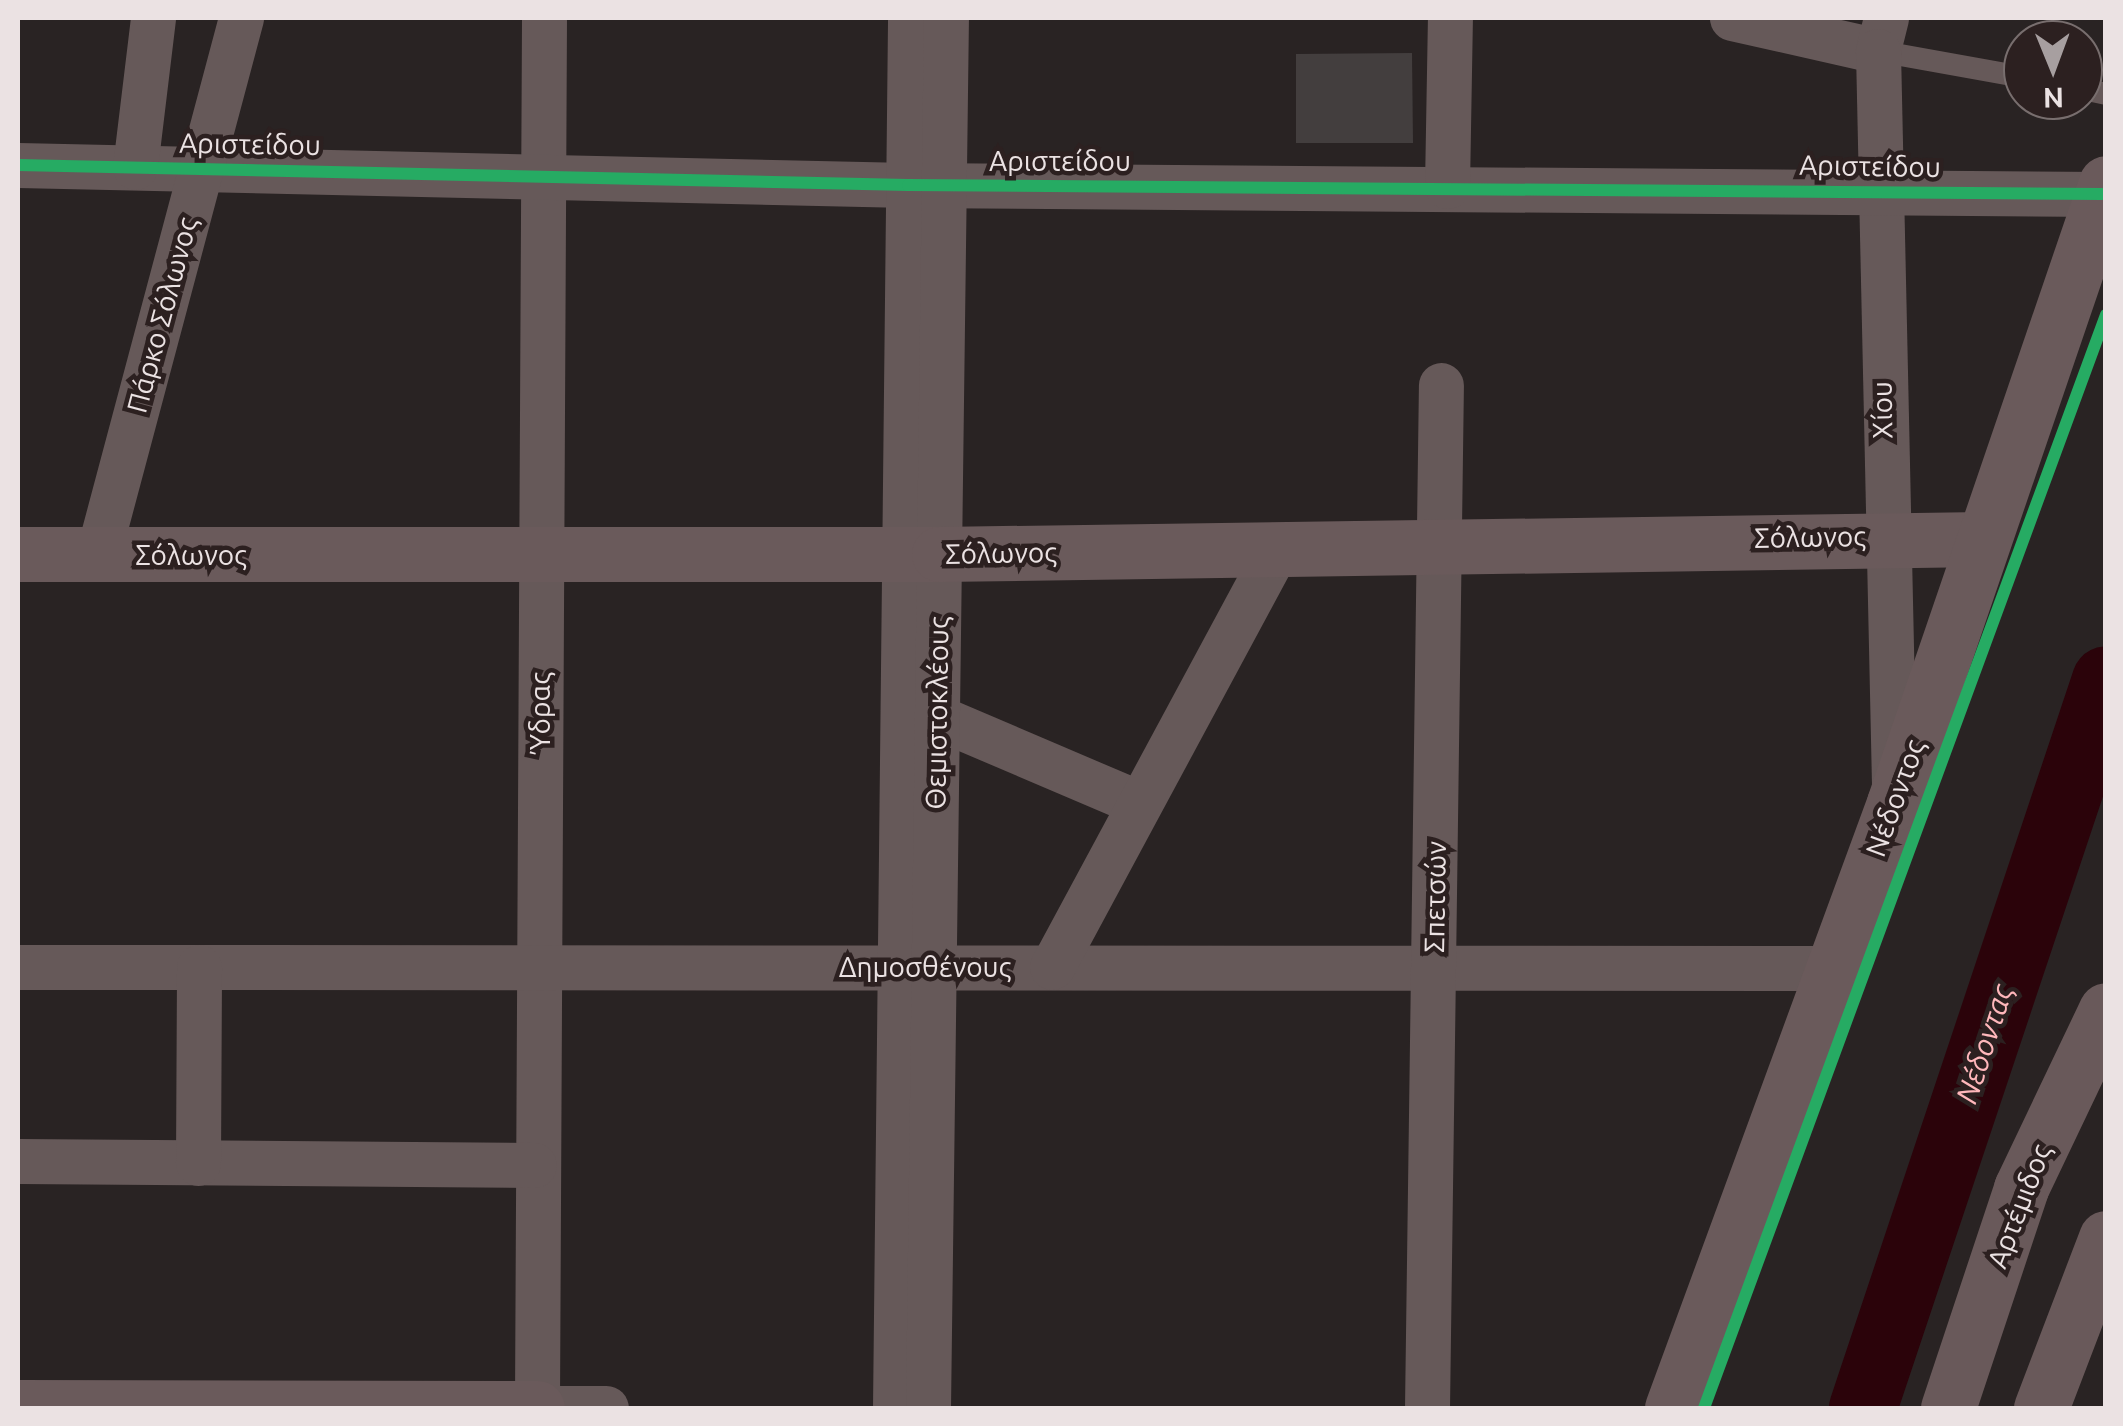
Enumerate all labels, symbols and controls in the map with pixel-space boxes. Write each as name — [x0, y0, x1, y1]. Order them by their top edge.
north arrow — [2003, 20, 2103, 120]
text: N — [2043, 83, 2064, 114]
street label: Αριστείδου — [179, 126, 321, 162]
street label: Αριστείδου — [989, 144, 1131, 178]
street label: Αριστείδου — [1799, 148, 1941, 184]
street label: Πάρκο Σόλωνος — [120, 214, 204, 416]
street label: Χίου — [1865, 381, 1899, 439]
street label: Σόλωνος — [1754, 519, 1866, 555]
street label: Σόλωνος — [945, 535, 1057, 571]
street label: Σόλωνος — [135, 538, 247, 572]
street label: Θεμιστοκλέους — [919, 616, 955, 810]
street label: Ύδρας — [523, 672, 557, 754]
street label: Νέδοντος — [1858, 735, 1932, 861]
street label: Σπετσών — [1417, 841, 1453, 953]
street label: Δημοσθένους — [839, 950, 1011, 984]
water label: Νέδoντας — [1948, 980, 2020, 1108]
street label: Αρτέμιδος — [1980, 1139, 2058, 1273]

